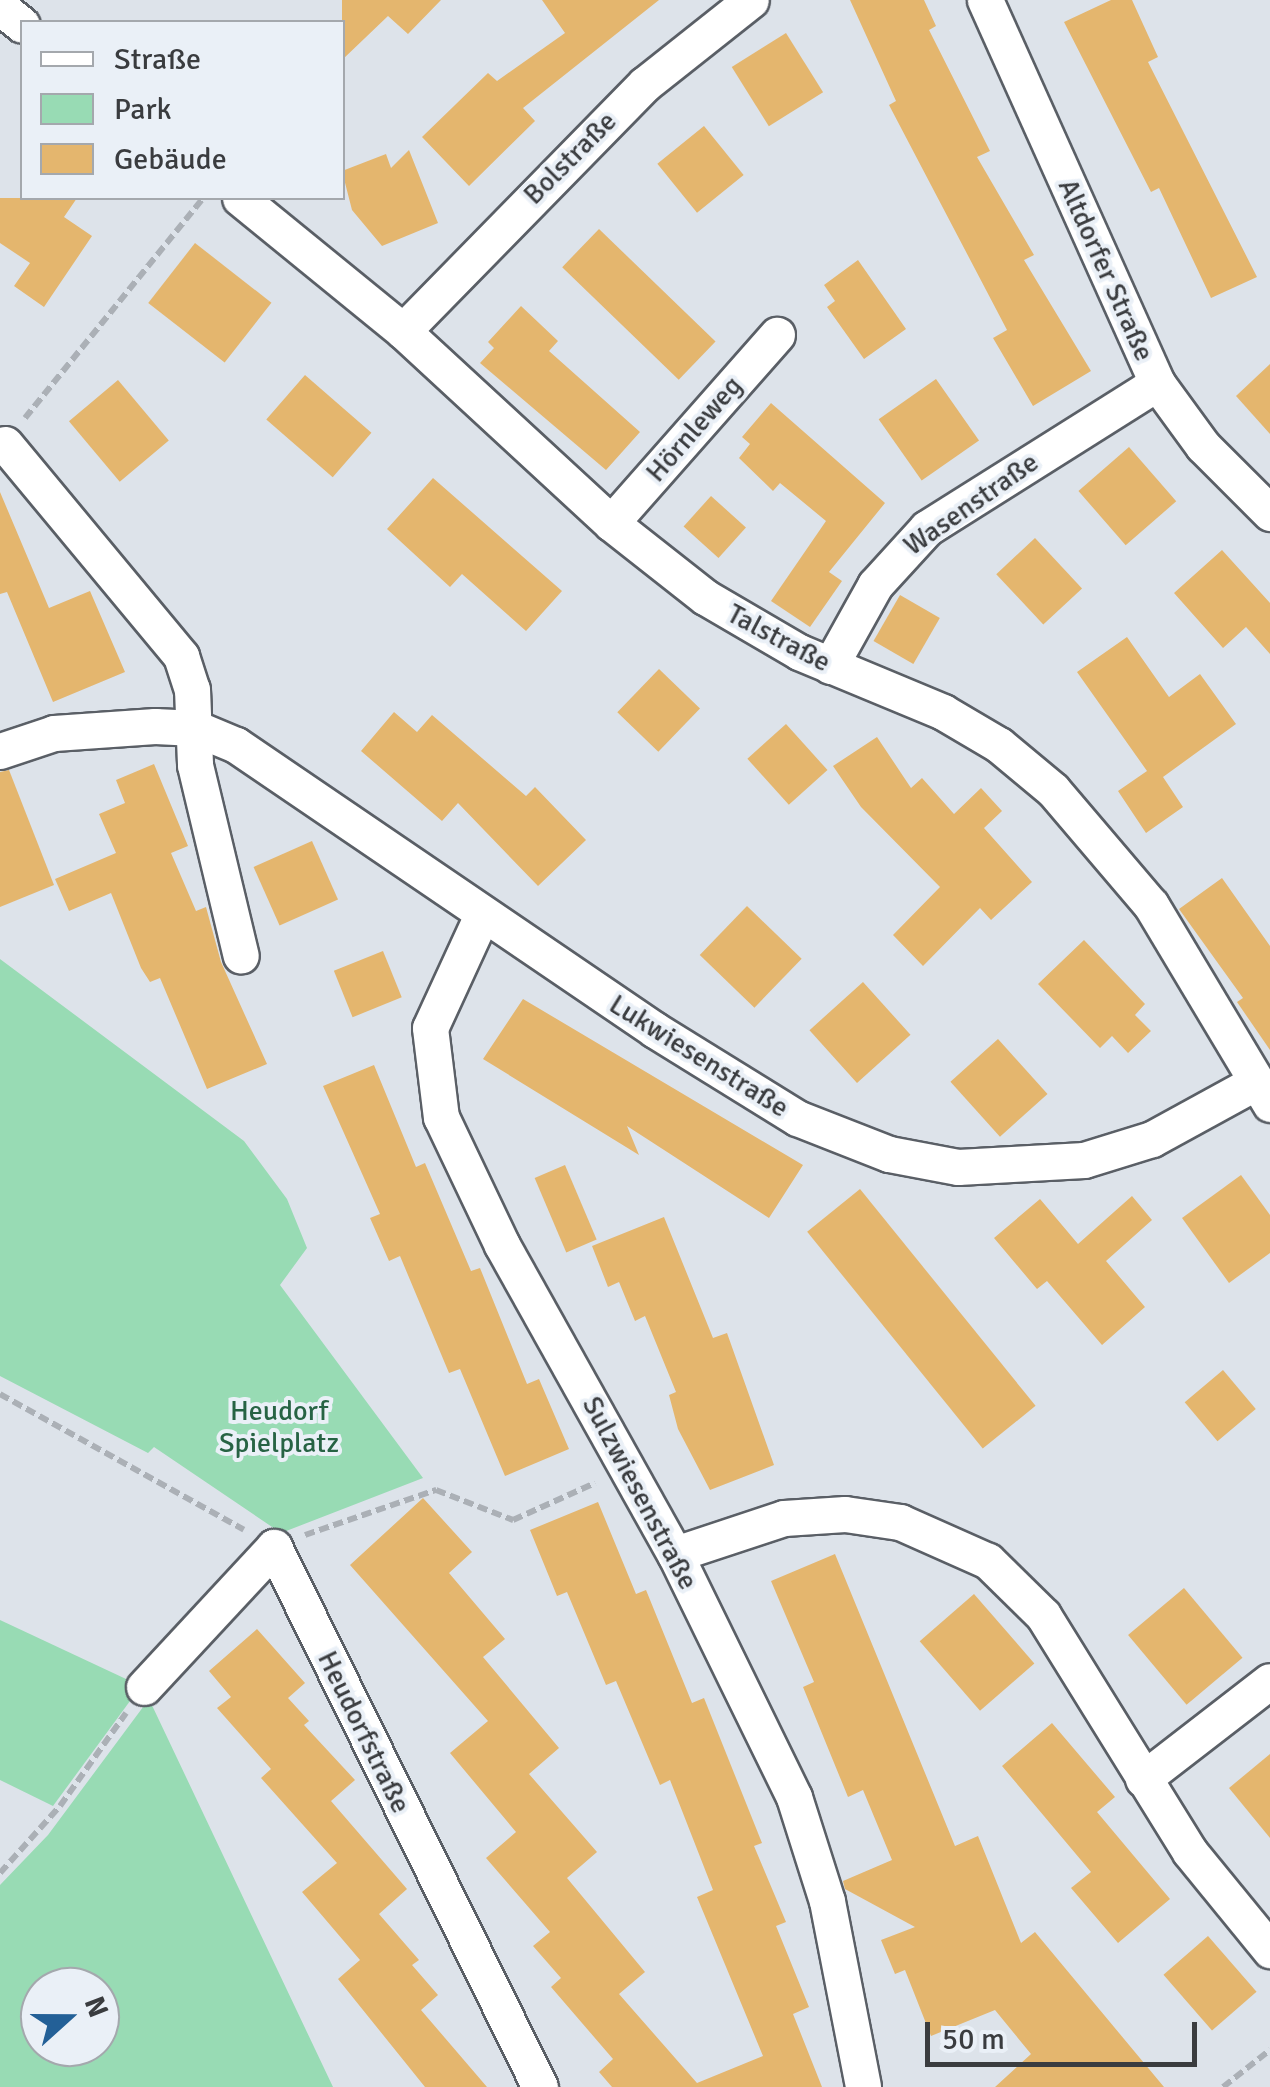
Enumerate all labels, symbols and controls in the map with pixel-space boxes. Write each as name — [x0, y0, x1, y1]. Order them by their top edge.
legend — [20, 20, 345, 200]
text: Straße — [114, 41, 201, 78]
text: Park — [114, 91, 172, 128]
street label: Bolstraße — [517, 105, 623, 211]
text: Gebäude — [114, 141, 227, 178]
street label: Altdorfer Straße — [1051, 174, 1161, 366]
street label: Hörnleweg — [639, 369, 749, 489]
street label: Wasenstraße — [897, 445, 1045, 563]
street label: Talstraße — [722, 597, 836, 679]
street label: Lukwiesenstraße — [603, 987, 795, 1125]
street label: Sulzwiesenstraße — [575, 1391, 705, 1595]
park label: Heudorf Spielplatz — [219, 1394, 339, 1460]
street label: Heudorfstraße — [310, 1646, 418, 1818]
north arrow — [20, 1967, 120, 2067]
text: N — [77, 1992, 115, 2022]
scale bar — [930, 2002, 1202, 2064]
text: 50 m — [942, 2021, 1005, 2058]

